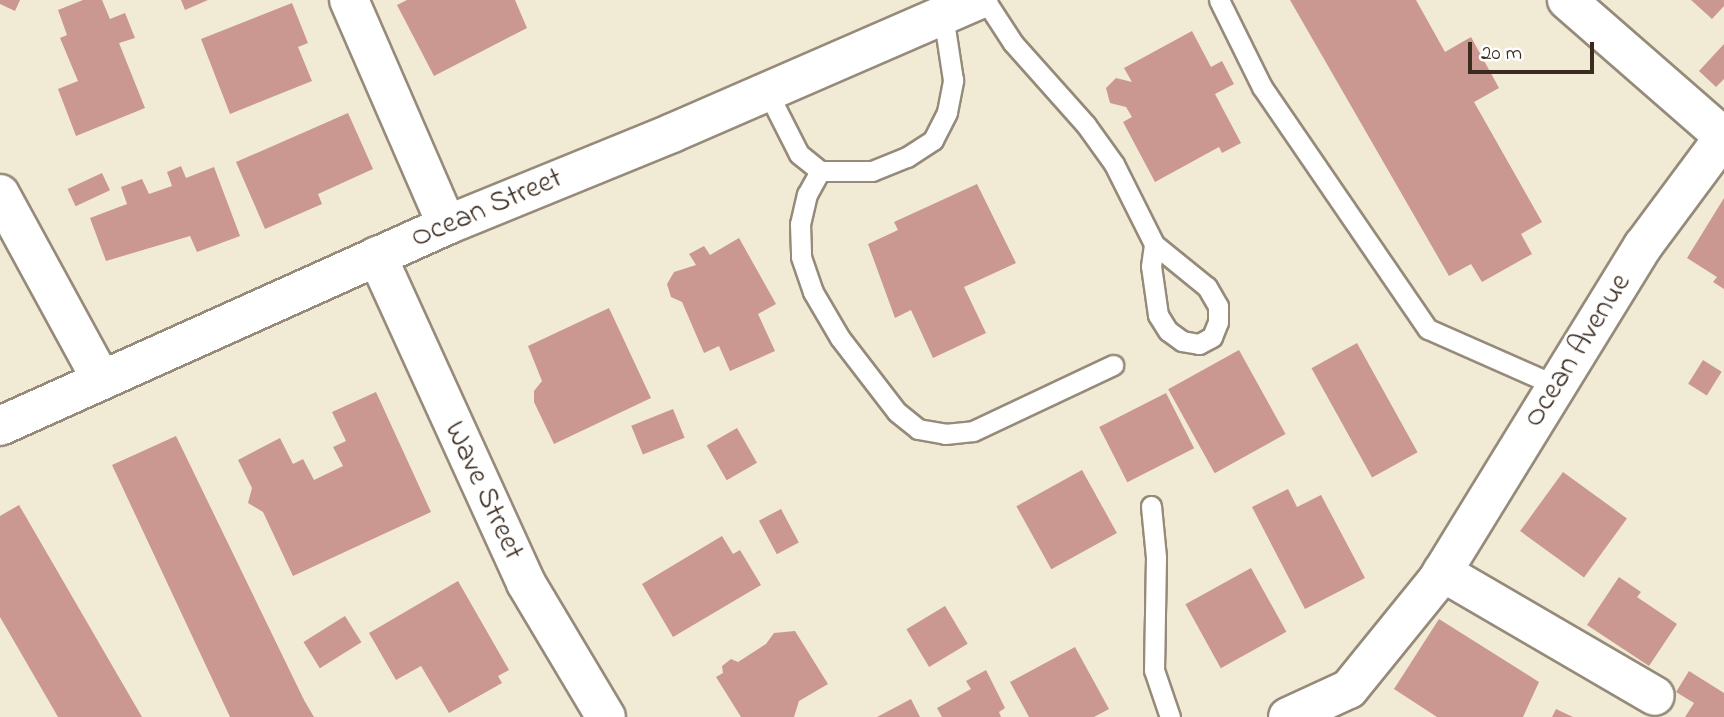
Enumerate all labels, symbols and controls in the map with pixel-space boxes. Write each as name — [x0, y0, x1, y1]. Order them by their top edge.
scale bar — [1472, 28, 1598, 72]
text: 20 m — [1481, 39, 1522, 69]
street label: Ocean Street — [406, 161, 568, 257]
street label: Ocean Avenue — [1516, 267, 1640, 435]
street label: Wave Street — [435, 416, 531, 566]

